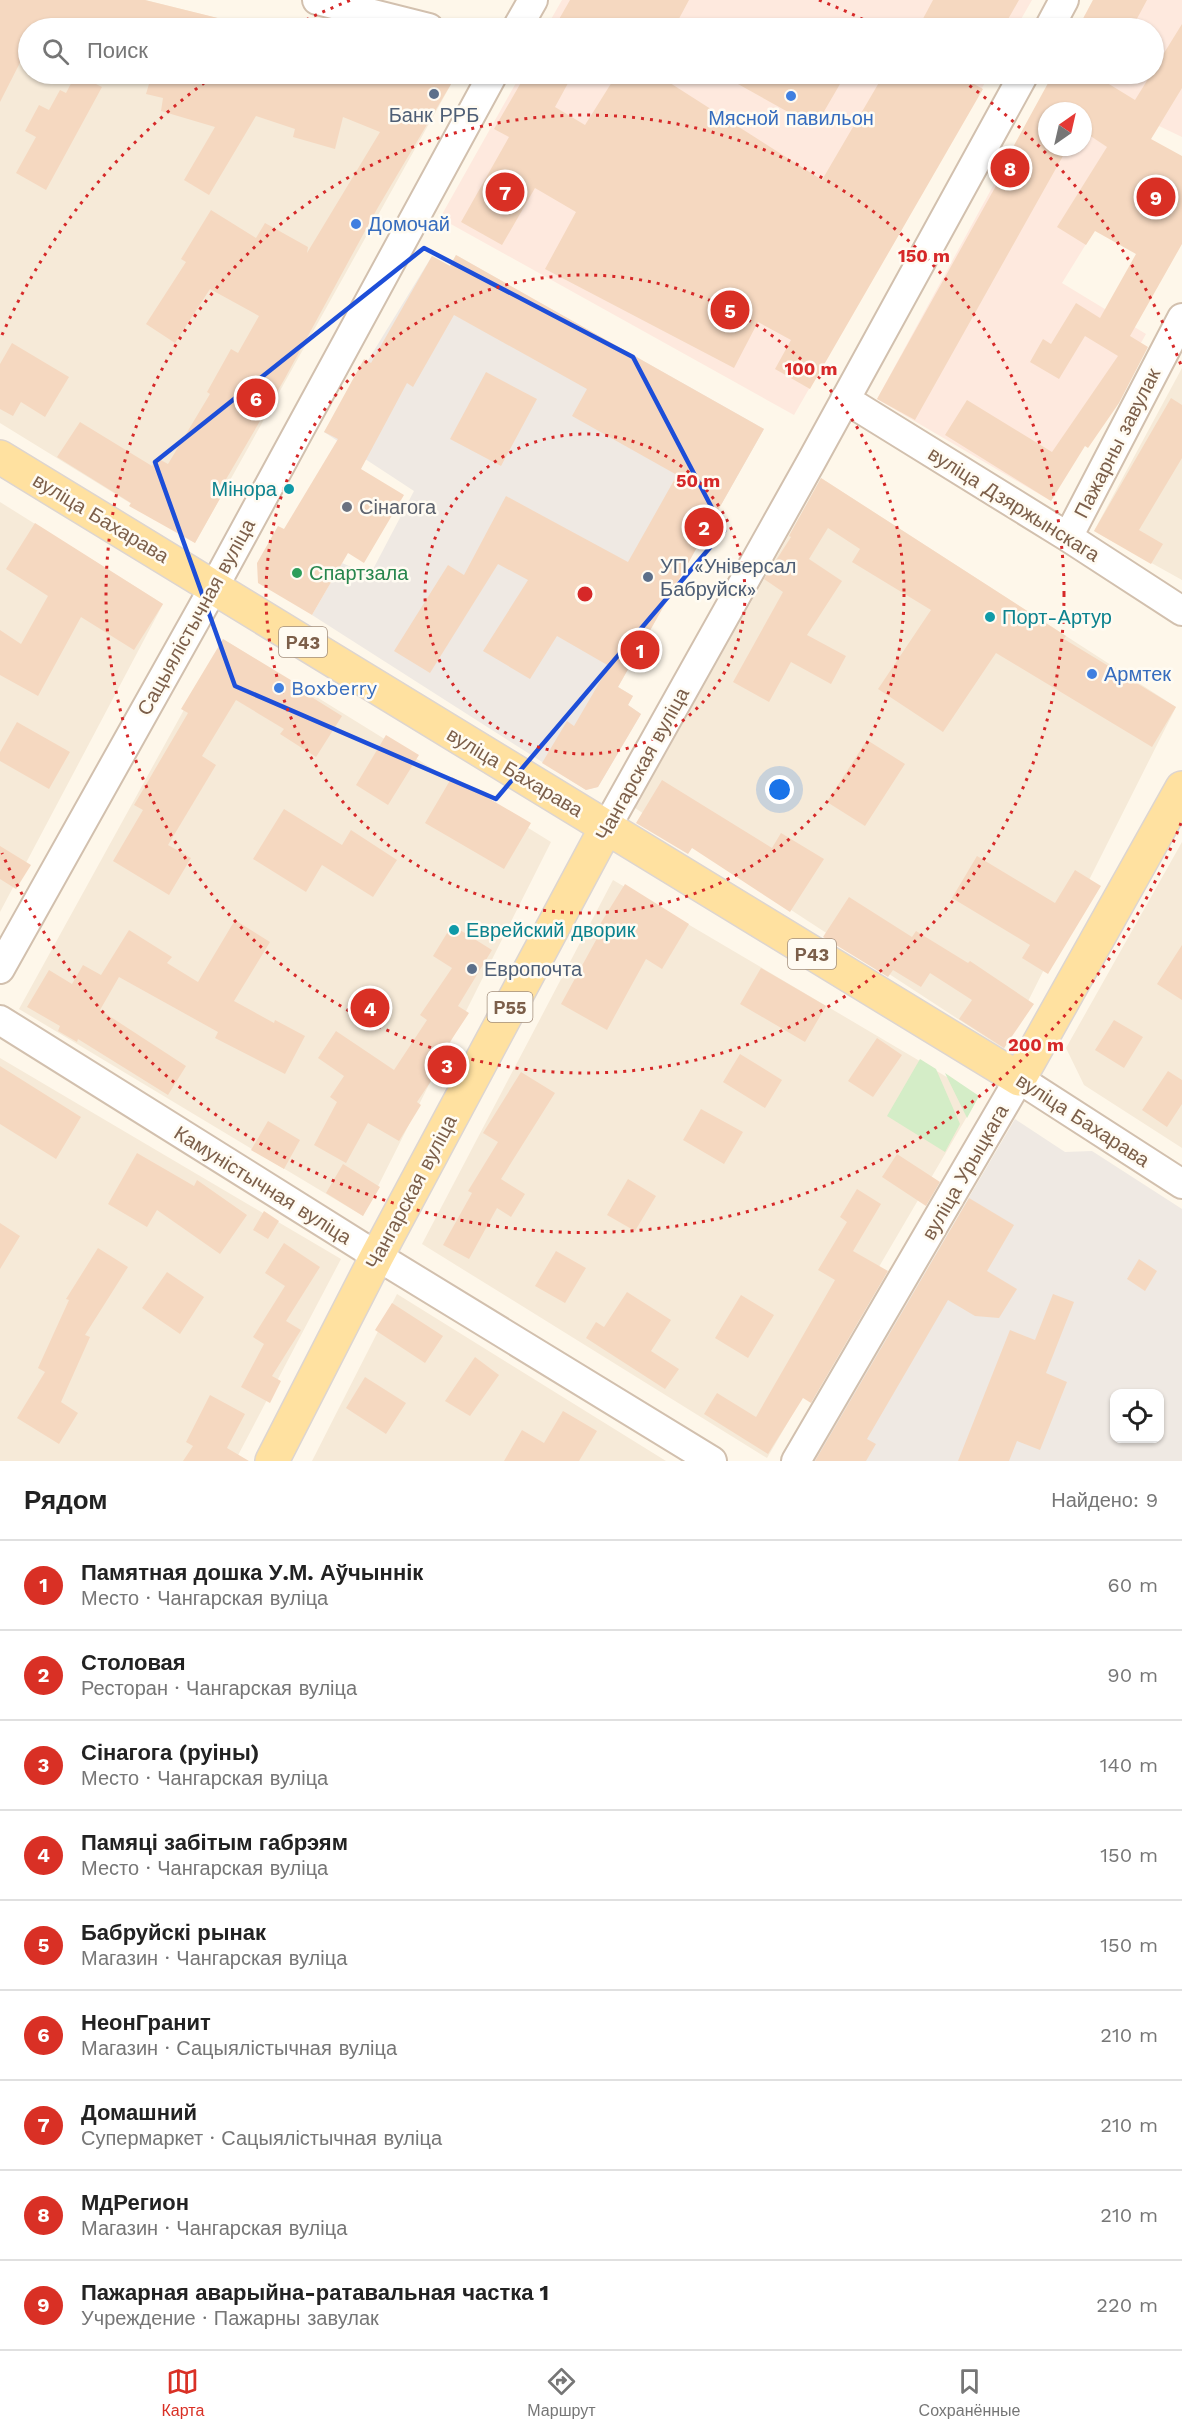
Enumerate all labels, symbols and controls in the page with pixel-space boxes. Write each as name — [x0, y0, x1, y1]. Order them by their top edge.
search box — [18, 18, 1164, 84]
icon: search — [39, 35, 72, 68]
text: Поиск — [87, 38, 148, 63]
marker: Банк РРБ — [427, 87, 441, 101]
marker: Мясной павильон — [784, 89, 798, 103]
north arrow — [1038, 102, 1092, 156]
place label: Банк РРБ — [389, 103, 479, 127]
place label: Мясной павильон — [708, 106, 874, 130]
pin: 8 — [990, 146, 1030, 190]
pin: 7 — [486, 170, 524, 214]
pin: 9 — [1136, 174, 1176, 220]
place label: Домочай — [368, 212, 450, 236]
marker: Домочай — [349, 217, 363, 231]
text: 150 m — [898, 245, 950, 266]
pin: 5 — [710, 288, 750, 332]
text: 100 m — [784, 358, 838, 379]
street label: Пажарны завулак — [1069, 364, 1165, 522]
pin: 6 — [236, 376, 276, 420]
street label: вуліца Дзяржынскага — [924, 441, 1105, 567]
street label: вуліца Бахарава — [29, 468, 174, 568]
text: 50 m — [676, 470, 720, 491]
place label: Мінора — [211, 477, 278, 501]
marker: Мінора — [282, 482, 296, 496]
place label: Сінагога — [359, 495, 437, 519]
marker: Сінагога — [340, 500, 354, 514]
pin: 2 — [684, 504, 724, 550]
street label: Сацыялістычная вуліца — [132, 514, 260, 719]
place label: УП «Універсал Бабруйск» — [660, 554, 797, 601]
place label: Спартзала — [309, 561, 409, 585]
marker: Спартзала — [290, 566, 304, 580]
marker: УП «Універсал Бабруйск» — [641, 570, 655, 584]
centre of rings — [575, 584, 595, 604]
place label: Порт-Артур — [1002, 605, 1112, 629]
marker: Порт-Артур — [983, 610, 997, 624]
road number: Р43 — [279, 627, 327, 657]
pin: 1 — [620, 628, 660, 672]
place label: Армтек — [1104, 662, 1171, 686]
marker: Армтек — [1085, 667, 1099, 681]
place label: Boxberry — [291, 676, 378, 700]
marker: Boxberry — [272, 681, 286, 695]
street label: Чангарская вуліца — [590, 683, 694, 845]
street label: вуліца Бахарава — [443, 722, 588, 822]
your location — [765, 775, 794, 804]
place label: Еврейский дворик — [466, 918, 636, 942]
marker: Еврейский дворик — [447, 923, 461, 937]
road number: Р43 — [788, 939, 836, 969]
place label: Европочта — [484, 957, 583, 981]
marker: Европочта — [465, 962, 479, 976]
pin: 4 — [350, 986, 389, 1030]
road number: Р55 — [488, 992, 532, 1022]
text: 200 m — [1008, 1034, 1064, 1055]
pin: 3 — [428, 1042, 466, 1088]
street label: вуліца Бахарава — [1012, 1068, 1155, 1173]
street label: вуліца Урыцкага — [917, 1099, 1014, 1244]
street label: Чангарская вуліца — [360, 1110, 462, 1273]
street label: Камуністычная вуліца — [170, 1121, 357, 1250]
map controls — [1110, 1389, 1164, 1443]
button: locate — [1110, 1389, 1164, 1443]
text: Рядом — [24, 1485, 107, 1515]
text: Найдено: 9 — [1051, 1488, 1158, 1512]
text: Памятная дошка У.М. Аўчыннік — [81, 1560, 423, 1585]
text: 1 — [39, 1573, 48, 1597]
text: 60 m — [1108, 1573, 1158, 1597]
text: Место · Чангарская вуліца — [81, 1586, 328, 1610]
text: Столовая — [81, 1650, 186, 1675]
text: 2 — [38, 1663, 49, 1687]
text: 90 m — [1107, 1663, 1158, 1687]
text: Ресторан · Чангарская вуліца — [81, 1676, 357, 1700]
text: Сінагога (руіны) — [81, 1740, 259, 1765]
text: 3 — [38, 1753, 49, 1777]
text: 140 m — [1100, 1753, 1158, 1777]
text: Место · Чангарская вуліца — [81, 1766, 328, 1790]
text: Памяці забітым габрэям — [81, 1830, 348, 1855]
text: 4 — [37, 1843, 50, 1867]
text: 150 m — [1100, 1843, 1158, 1867]
text: Место · Чангарская вуліца — [81, 1856, 328, 1880]
text: Бабруйскі рынак — [81, 1920, 266, 1945]
text: 5 — [38, 1933, 49, 1957]
text: 150 m — [1100, 1933, 1158, 1957]
text: Магазин · Чангарская вуліца — [81, 1946, 347, 1970]
text: НеонГранит — [81, 2010, 211, 2035]
text: 6 — [37, 2023, 50, 2047]
text: 210 m — [1100, 2023, 1158, 2047]
text: Магазин · Сацыялістычная вуліца — [81, 2036, 397, 2060]
text: Домашний — [81, 2100, 197, 2125]
text: 7 — [37, 2113, 50, 2137]
text: 210 m — [1100, 2113, 1158, 2137]
text: Супермаркет · Сацыялістычная вуліца — [81, 2126, 442, 2150]
text: МдРегион — [81, 2190, 189, 2215]
text: 8 — [37, 2203, 50, 2227]
text: 210 m — [1100, 2203, 1158, 2227]
text: Магазин · Чангарская вуліца — [81, 2216, 347, 2240]
text: Пажарная аварыйна-ратавальная частка 1 — [81, 2280, 549, 2305]
text: 9 — [37, 2293, 50, 2317]
text: 220 m — [1096, 2293, 1158, 2317]
text: Учреждение · Пажарны завулак — [81, 2306, 379, 2330]
tab: Карта — [162, 2365, 204, 2420]
tab: Маршрут — [527, 2365, 596, 2420]
tab: Сохранённые — [919, 2365, 1020, 2420]

